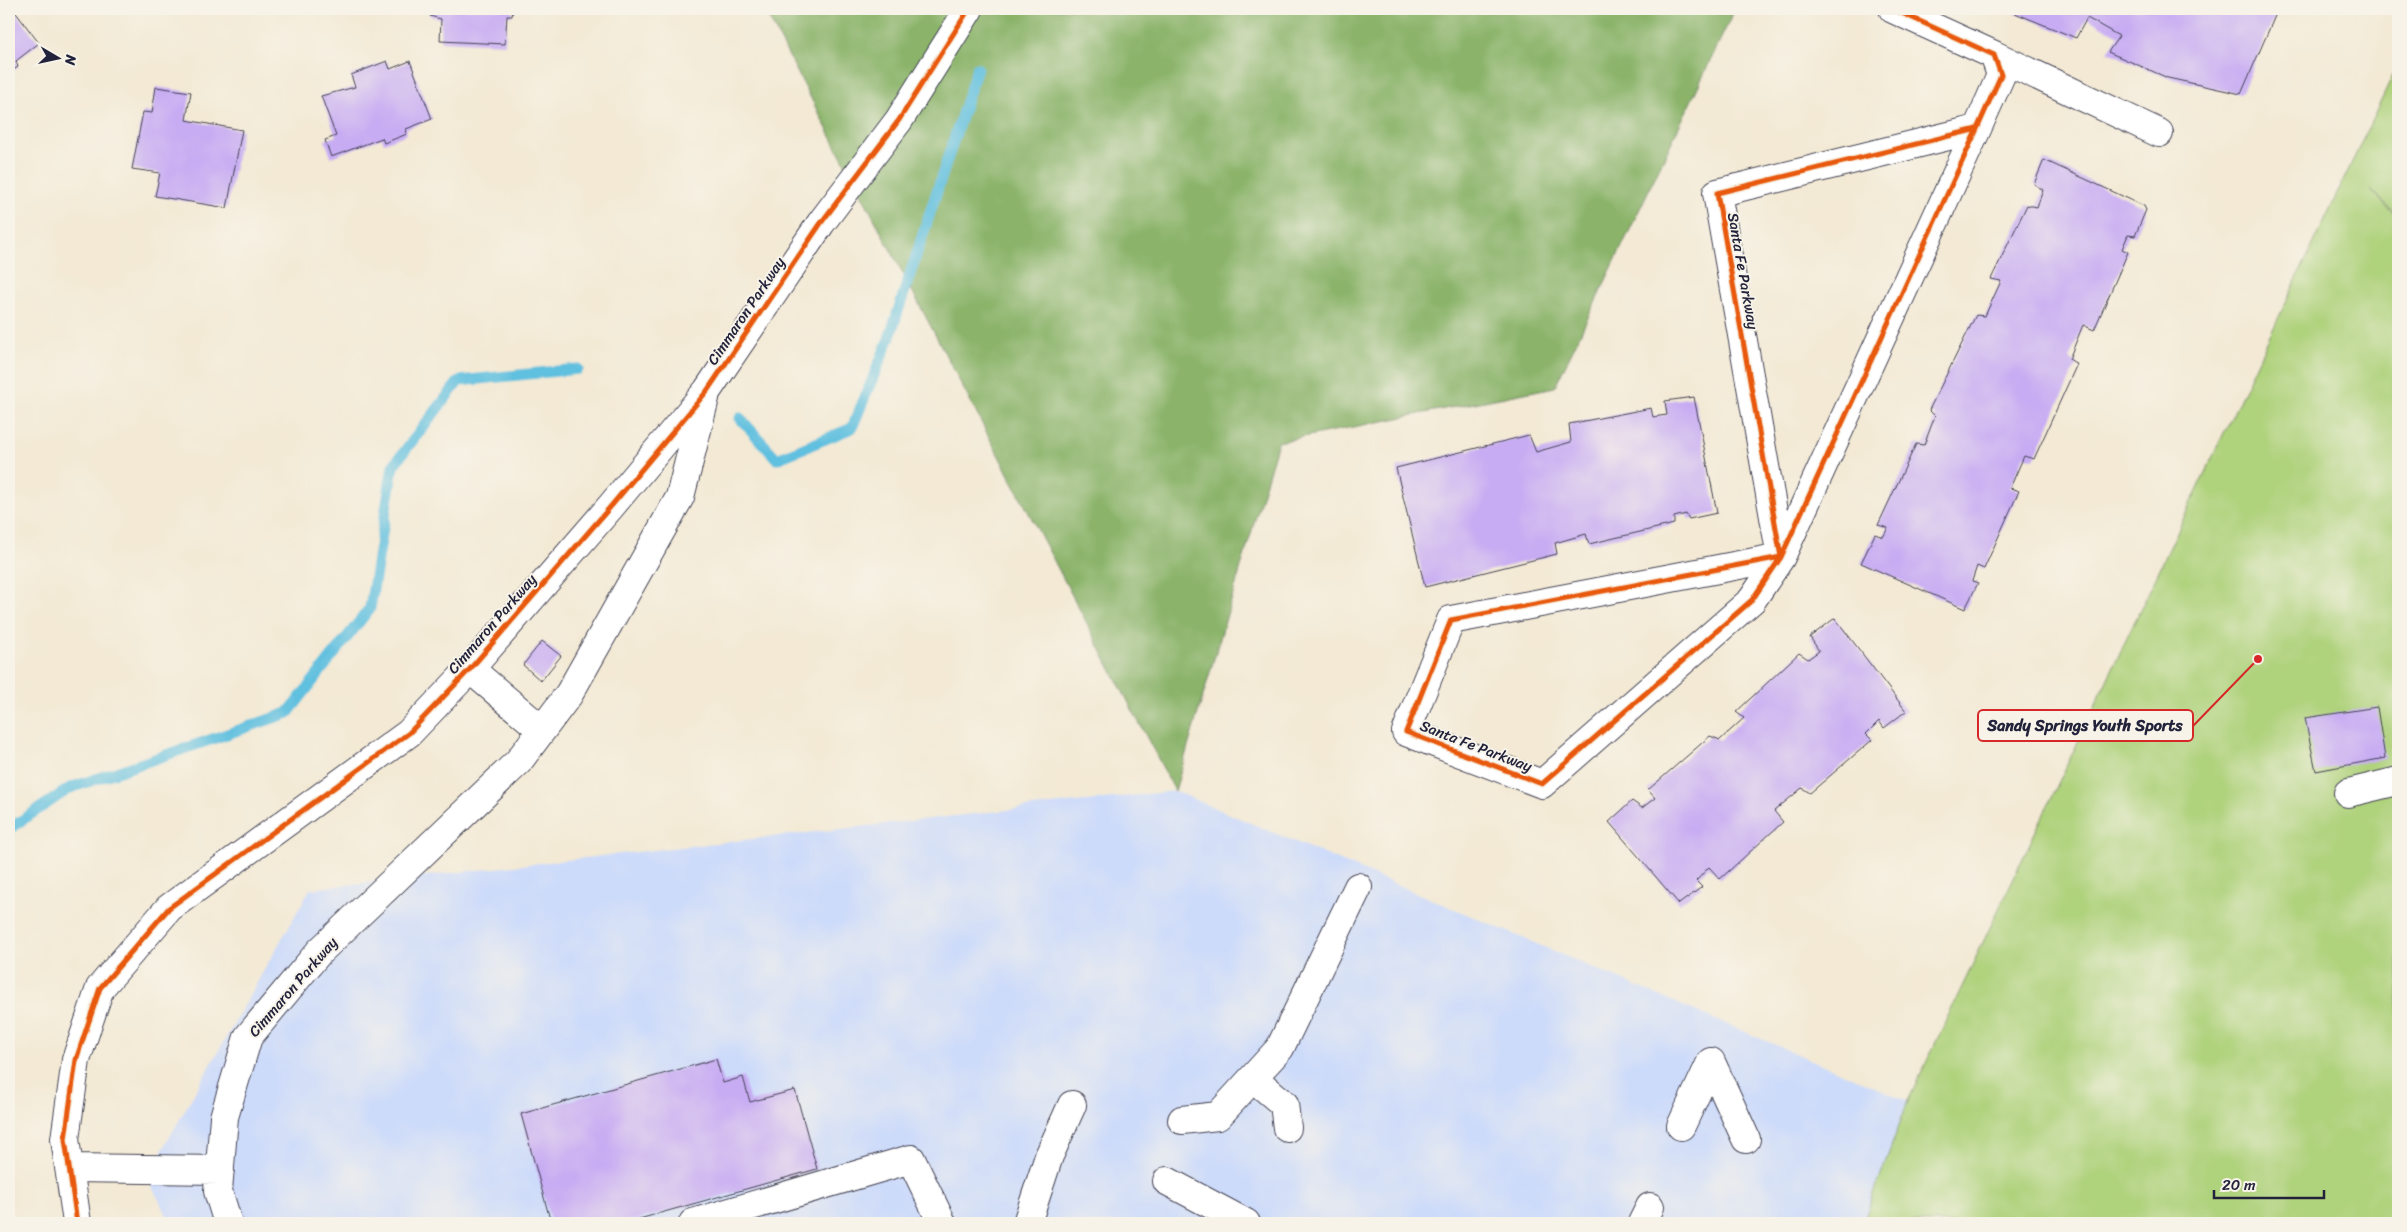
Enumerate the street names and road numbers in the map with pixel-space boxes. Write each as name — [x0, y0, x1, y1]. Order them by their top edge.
street label: Santa Fe Parkway — [1720, 211, 1766, 332]
street label: Cimmaron Parkway — [700, 251, 792, 371]
street label: Cimmaron Parkway — [441, 568, 543, 680]
street label: Santa Fe Parkway — [1416, 713, 1536, 779]
street label: Cimmaron Parkway — [242, 931, 344, 1043]

